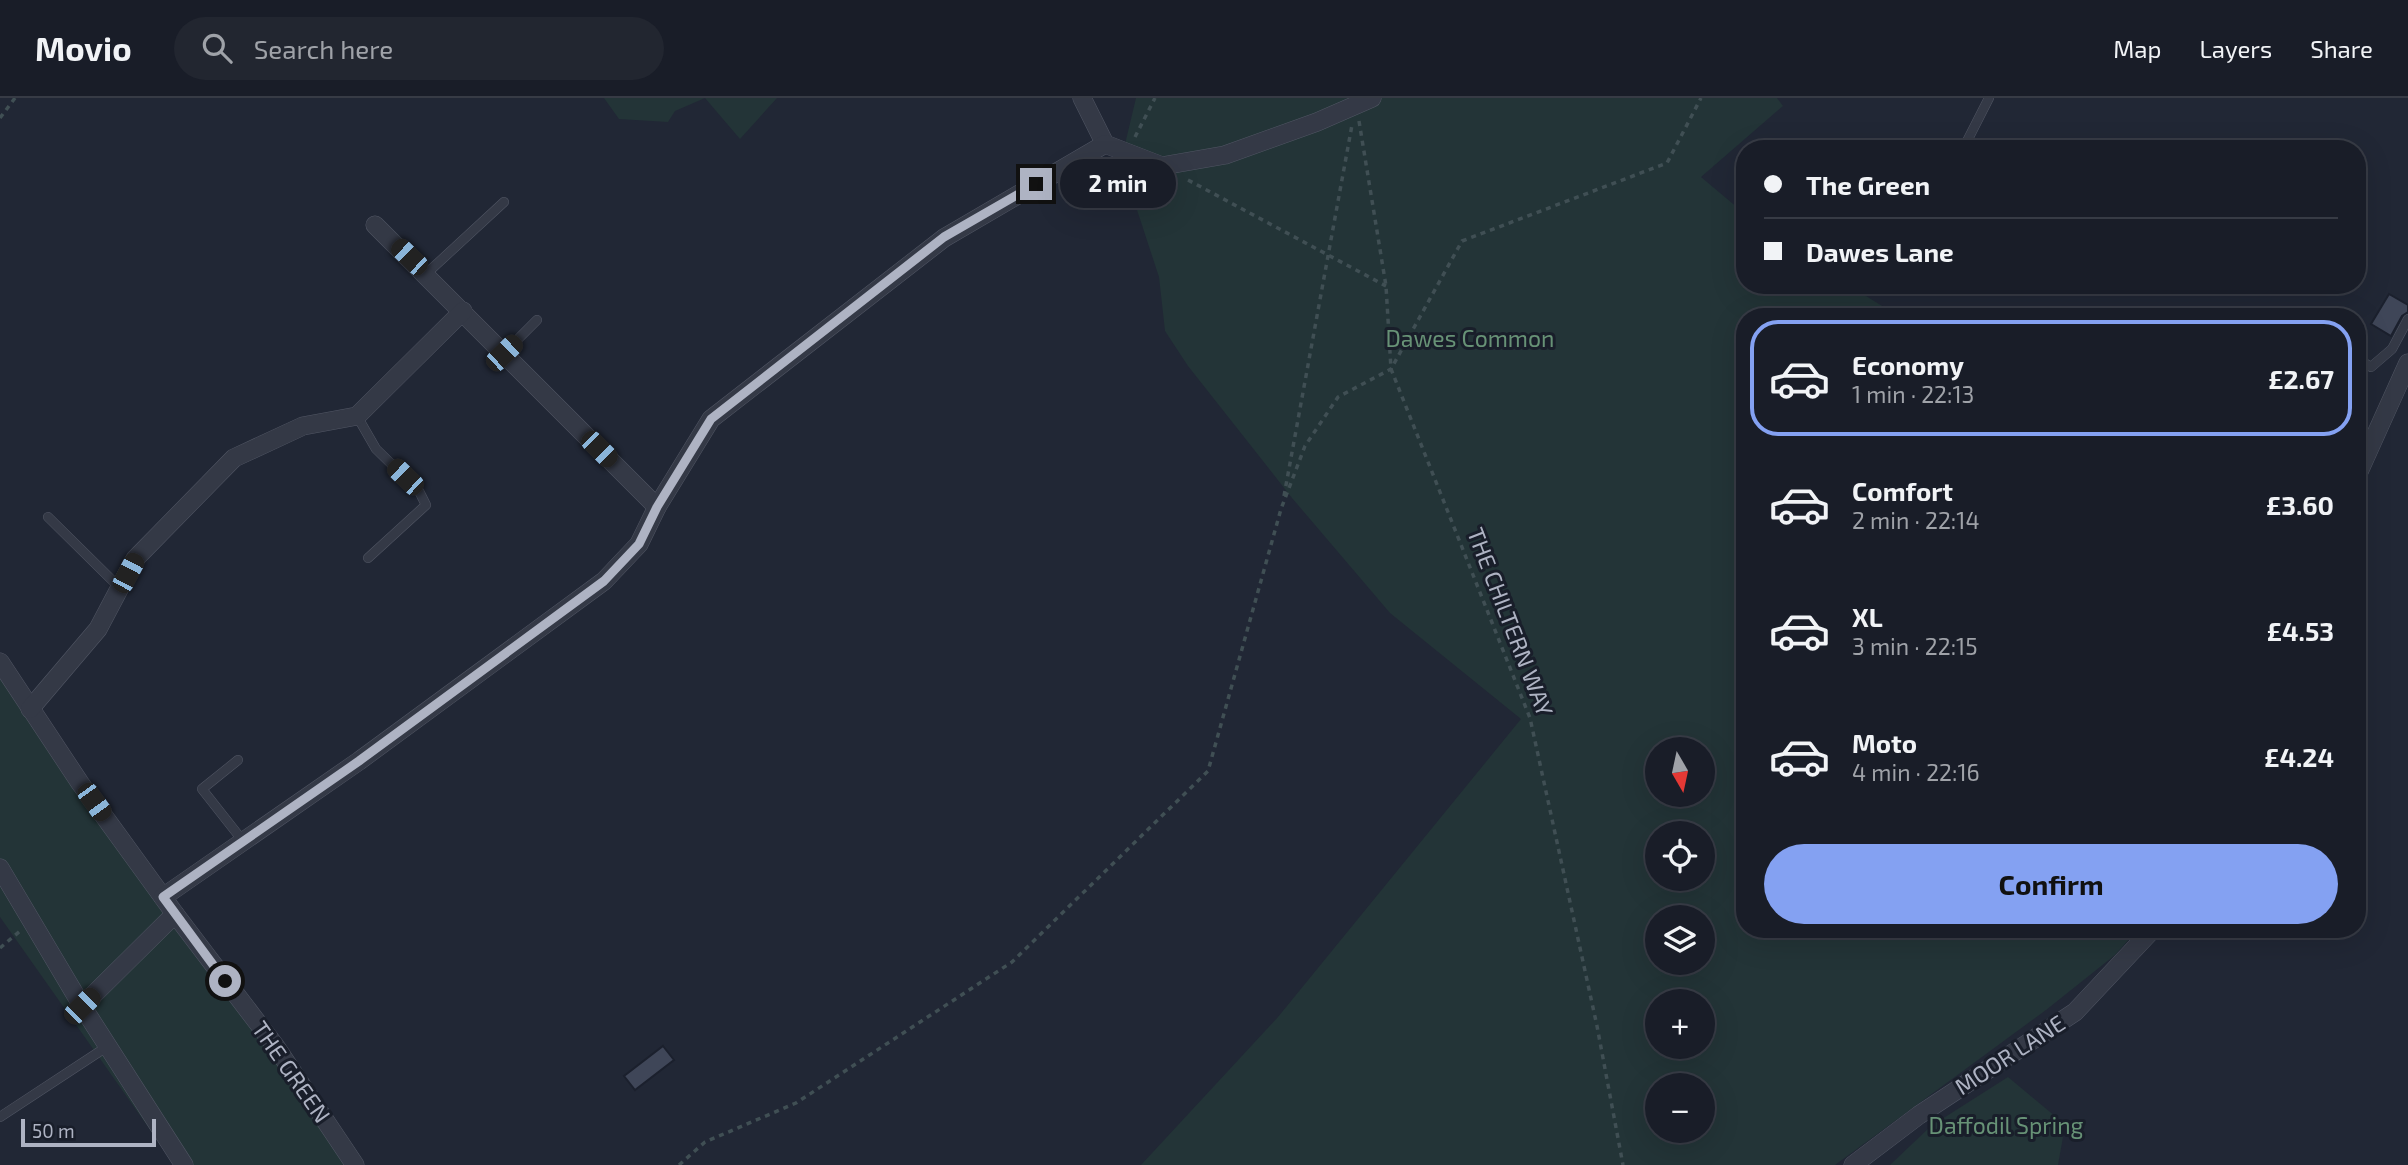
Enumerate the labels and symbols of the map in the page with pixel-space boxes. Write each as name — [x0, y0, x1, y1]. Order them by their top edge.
callout: 2 min — [1060, 160, 1176, 208]
route end — [1020, 168, 1052, 200]
car — [387, 235, 432, 279]
park label: Dawes Common — [1386, 324, 1554, 352]
car — [482, 331, 527, 375]
car — [577, 427, 622, 471]
car — [383, 455, 428, 499]
street label: THE CHILTERN WAY — [1462, 523, 1560, 720]
car — [109, 550, 148, 596]
north arrow — [1645, 737, 1715, 807]
car — [74, 779, 115, 825]
route start — [209, 965, 241, 997]
car — [60, 984, 105, 1028]
street label: MOOR LANE — [1949, 1008, 2070, 1100]
street label: THE GREEN — [247, 1015, 337, 1128]
park label: Daffodil Spring — [1929, 1111, 2084, 1139]
scale bar — [21, 1116, 156, 1148]

